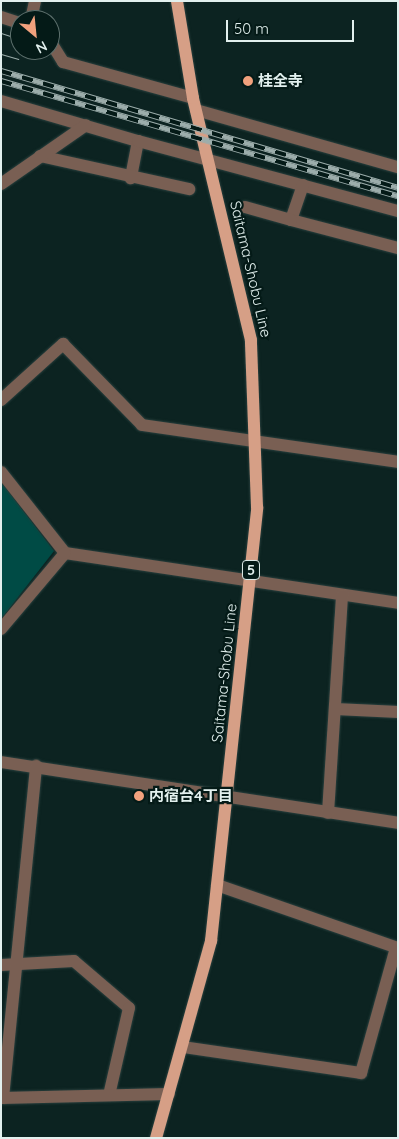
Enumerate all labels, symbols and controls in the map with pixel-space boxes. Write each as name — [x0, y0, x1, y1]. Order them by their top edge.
north arrow — [10, 10, 60, 60]
scale bar — [229, 10, 356, 42]
text: 50 m — [234, 19, 269, 38]
text: N — [33, 37, 50, 58]
place label: 桂全寺 — [258, 72, 303, 90]
marker: 桂全寺 — [242, 75, 254, 87]
street label: Saitama-Shobu Line — [227, 199, 275, 339]
road number: 5 — [241, 558, 261, 582]
street label: Saitama-Shobu Line — [208, 603, 240, 743]
place label: 内宿台4丁目 — [149, 787, 233, 805]
marker: 内宿台4丁目 — [133, 790, 145, 802]

